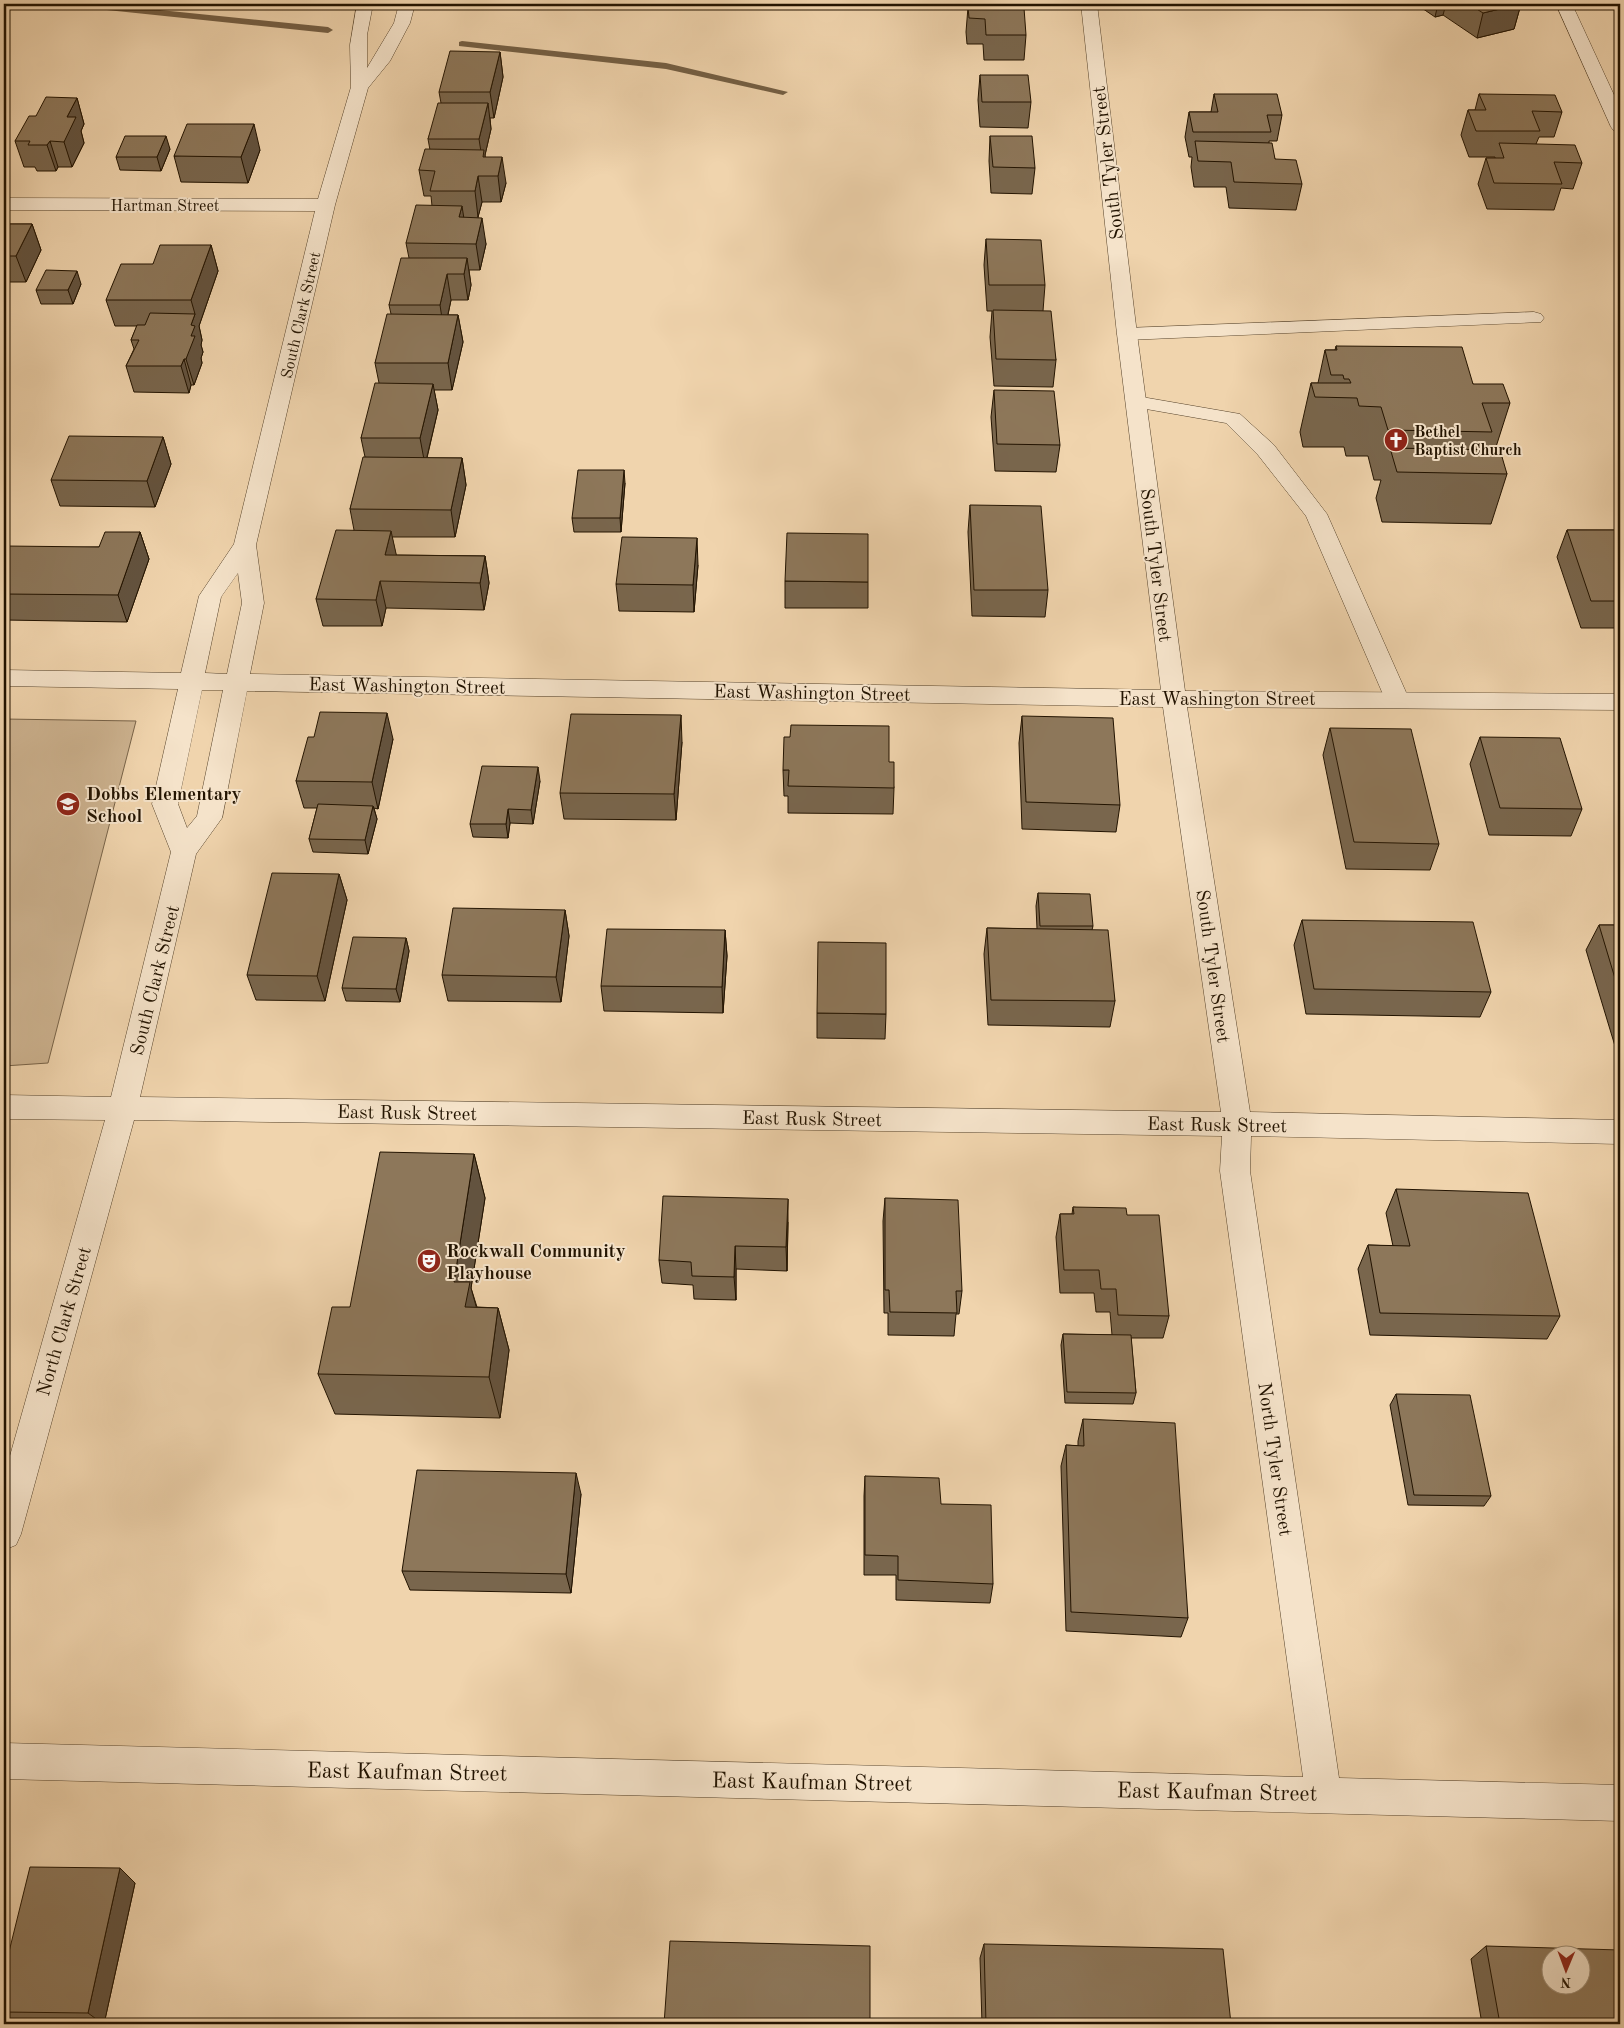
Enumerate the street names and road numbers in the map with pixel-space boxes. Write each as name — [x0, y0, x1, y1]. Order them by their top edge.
street label: South Tyler Street — [1091, 85, 1128, 241]
street label: Hartman Street — [111, 199, 220, 215]
street label: South Clark Street — [280, 250, 324, 381]
street label: South Tyler Street — [1136, 487, 1173, 643]
street label: East Washington Street — [308, 676, 506, 699]
street label: East Washington Street — [713, 683, 911, 706]
street label: East Washington Street — [1118, 691, 1316, 710]
street label: South Tyler Street — [1191, 888, 1232, 1044]
street label: South Clark Street — [129, 903, 184, 1058]
street label: East Rusk Street — [337, 1104, 477, 1125]
street label: East Rusk Street — [742, 1110, 882, 1131]
street label: East Rusk Street — [1147, 1116, 1287, 1137]
street label: North Clark Street — [35, 1245, 96, 1399]
street label: North Tyler Street — [1253, 1381, 1294, 1537]
street label: East Kaufman Street — [306, 1760, 507, 1786]
street label: East Kaufman Street — [711, 1770, 912, 1796]
street label: East Kaufman Street — [1116, 1780, 1317, 1806]

